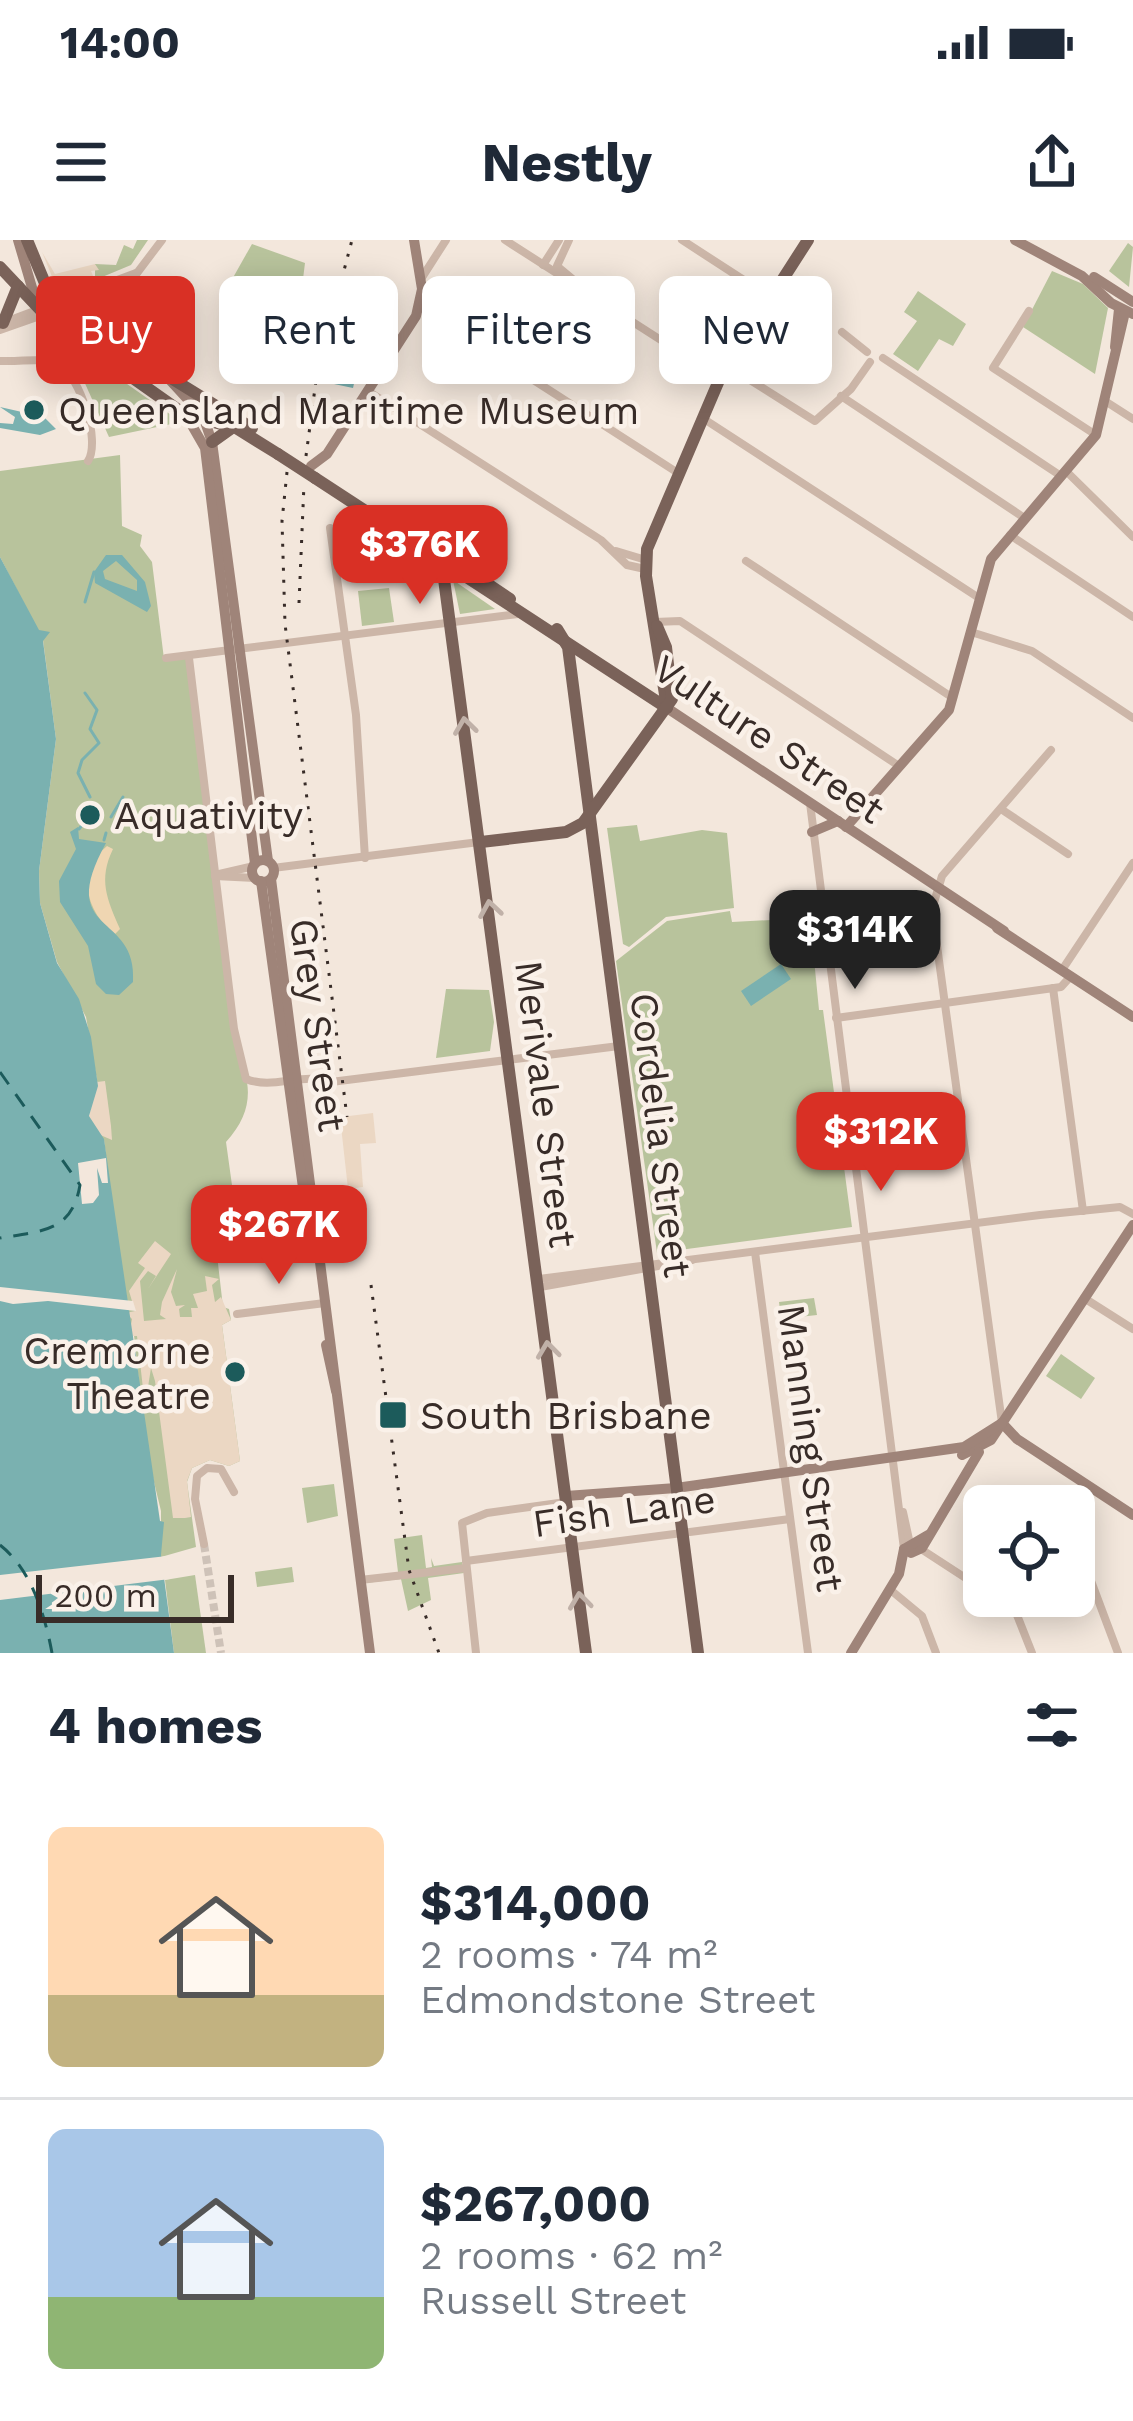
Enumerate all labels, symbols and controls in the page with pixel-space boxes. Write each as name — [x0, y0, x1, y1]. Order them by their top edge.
text: 14:00 — [60, 16, 180, 69]
icon: menu — [48, 129, 114, 195]
icon: share — [1019, 129, 1085, 195]
text: Nestly — [481, 131, 652, 194]
chip: Buy — [36, 276, 195, 384]
chip: Rent — [219, 276, 398, 384]
chip: Filters — [422, 276, 635, 384]
chip: New — [659, 276, 832, 384]
place label: Queensland Maritime Museum — [58, 388, 639, 433]
marker: Queensland Maritime Museum — [21, 397, 47, 423]
pin: $376K — [336, 505, 504, 607]
text: $376K — [360, 521, 480, 566]
street label: Vulture Street — [645, 645, 893, 833]
one-way arrow — [453, 716, 479, 736]
place label: Aquativity — [114, 793, 303, 838]
marker: Aquativity — [77, 802, 103, 828]
pin: $314K — [771, 890, 939, 992]
one-way arrow — [478, 900, 504, 919]
text: $314K — [796, 906, 914, 951]
street label: Grey Street — [281, 915, 355, 1135]
street label: Merivale Street — [506, 958, 586, 1250]
street label: Cordelia Street — [621, 990, 701, 1280]
pin: $312K — [797, 1092, 965, 1194]
text: $312K — [823, 1108, 939, 1153]
pin: $267K — [195, 1185, 363, 1287]
text: $267K — [218, 1201, 340, 1246]
street label: Manning Street — [769, 1302, 853, 1594]
place label: Cremorne Theatre — [23, 1328, 211, 1418]
one-way arrow — [535, 1340, 561, 1360]
marker: Cremorne Theatre — [222, 1359, 248, 1385]
place label: South Brisbane — [420, 1393, 712, 1438]
marker: South Brisbane — [377, 1399, 409, 1431]
street label: Fish Lane — [530, 1476, 718, 1546]
map controls — [963, 1485, 1095, 1617]
button: locate — [963, 1485, 1095, 1617]
scale bar — [36, 1569, 234, 1622]
text: 200 m — [54, 1576, 157, 1615]
one-way arrow — [567, 1591, 593, 1610]
icon: filters — [1019, 1692, 1085, 1758]
text: 4 homes — [48, 1696, 262, 1755]
text: $314,000 — [420, 1873, 650, 1932]
icon: home — [144, 1875, 288, 2019]
text: 2 rooms · 74 m² — [420, 1932, 718, 1977]
text: Edmondstone Street — [420, 1977, 815, 2022]
text: $267,000 — [420, 2174, 651, 2233]
icon: home — [144, 2177, 288, 2321]
text: 2 rooms · 62 m² — [420, 2233, 722, 2278]
text: Russell Street — [420, 2278, 686, 2323]

